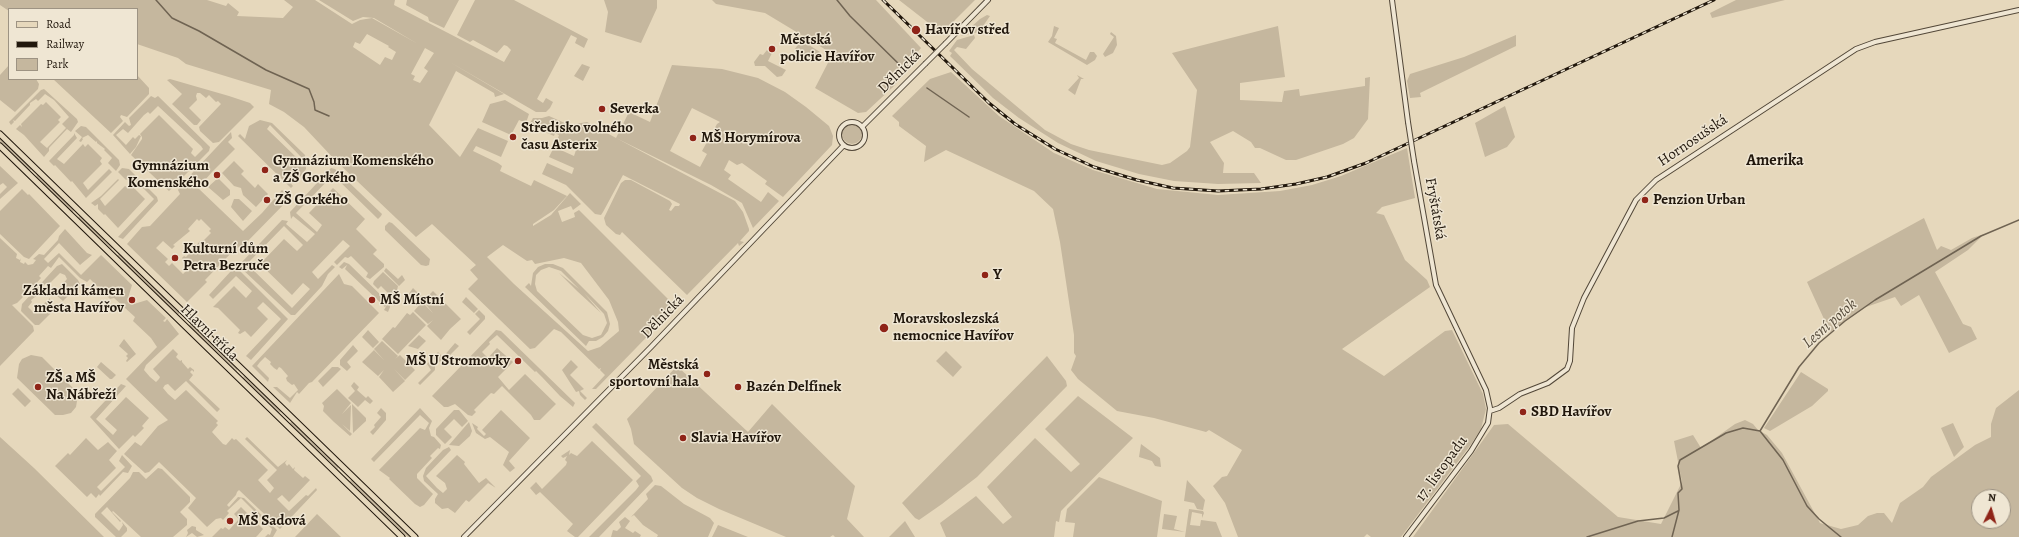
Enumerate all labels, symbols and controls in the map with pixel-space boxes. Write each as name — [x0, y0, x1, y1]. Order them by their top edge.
legend — [8, 8, 138, 80]
text: Road — [46, 16, 71, 32]
place label: Havířov střed — [925, 21, 1010, 39]
marker: Havířov střed — [910, 24, 922, 36]
place label: Městská policie Havířov — [780, 31, 874, 66]
text: Railway — [46, 36, 84, 52]
marker: Městská policie Havířov — [767, 44, 777, 54]
street label: Dělnická — [875, 47, 925, 97]
text: Park — [46, 56, 69, 72]
place label: Severka — [610, 100, 659, 118]
marker: Severka — [597, 104, 607, 114]
street label: Hornosušská — [1655, 111, 1731, 171]
place label: Středisko volného času Asterix — [521, 119, 633, 154]
place label: MŠ Horymírova — [701, 129, 801, 147]
marker: Středisko volného času Asterix — [508, 132, 518, 142]
marker: MŠ Horymírova — [688, 133, 698, 143]
district label: Amerika — [1746, 151, 1804, 171]
place label: Gymnázium Komenského a ZŠ Gorkého — [273, 152, 434, 187]
place label: Gymnázium Komenského — [128, 157, 209, 192]
marker: Gymnázium Komenského a ZŠ Gorkého — [260, 165, 270, 175]
marker: Gymnázium Komenského — [212, 170, 222, 180]
street label: Fryštátská — [1421, 176, 1449, 242]
place label: ZŠ Gorkého — [275, 191, 348, 209]
place label: Penzion Urban — [1653, 191, 1746, 209]
marker: ZŠ Gorkého — [262, 195, 272, 205]
marker: Penzion Urban — [1640, 195, 1650, 205]
place label: Kulturní dům Petra Bezruče — [183, 240, 270, 275]
marker: Kulturní dům Petra Bezruče — [170, 253, 180, 263]
place label: Y — [993, 266, 1002, 284]
marker: Y — [980, 270, 990, 280]
place label: Základní kámen města Havířov — [23, 282, 124, 317]
place label: MŠ Místní — [380, 291, 444, 309]
street label: Dělnická — [638, 291, 688, 343]
marker: Základní kámen města Havířov — [127, 295, 137, 305]
marker: MŠ Místní — [367, 295, 377, 305]
water label: Lesní potok — [1799, 295, 1861, 353]
street label: Hlavní třída — [176, 301, 242, 365]
place label: Moravskoslezská nemocnice Havířov — [893, 310, 1014, 345]
marker: Moravskoslezská nemocnice Havířov — [878, 322, 890, 334]
place label: MŠ U Stromovky — [406, 352, 510, 370]
marker: MŠ U Stromovky — [513, 356, 523, 366]
place label: Městská sportovní hala — [609, 356, 699, 391]
place label: ZŠ a MŠ Na Nábřeží — [46, 369, 116, 404]
marker: Městská sportovní hala — [702, 369, 712, 379]
place label: Bazén Delfínek — [746, 378, 841, 396]
marker: ZŠ a MŠ Na Nábřeží — [33, 382, 43, 392]
marker: Bazén Delfínek — [733, 382, 743, 392]
place label: SBD Havířov — [1531, 403, 1611, 421]
marker: SBD Havířov — [1518, 407, 1528, 417]
place label: Slavia Havířov — [691, 429, 781, 447]
marker: Slavia Havířov — [678, 433, 688, 443]
street label: 17. listopadu — [1412, 433, 1472, 505]
north arrow — [1971, 489, 2011, 529]
text: N — [1987, 490, 1997, 505]
place label: MŠ Sadová — [238, 512, 306, 530]
marker: MŠ Sadová — [225, 516, 235, 526]

